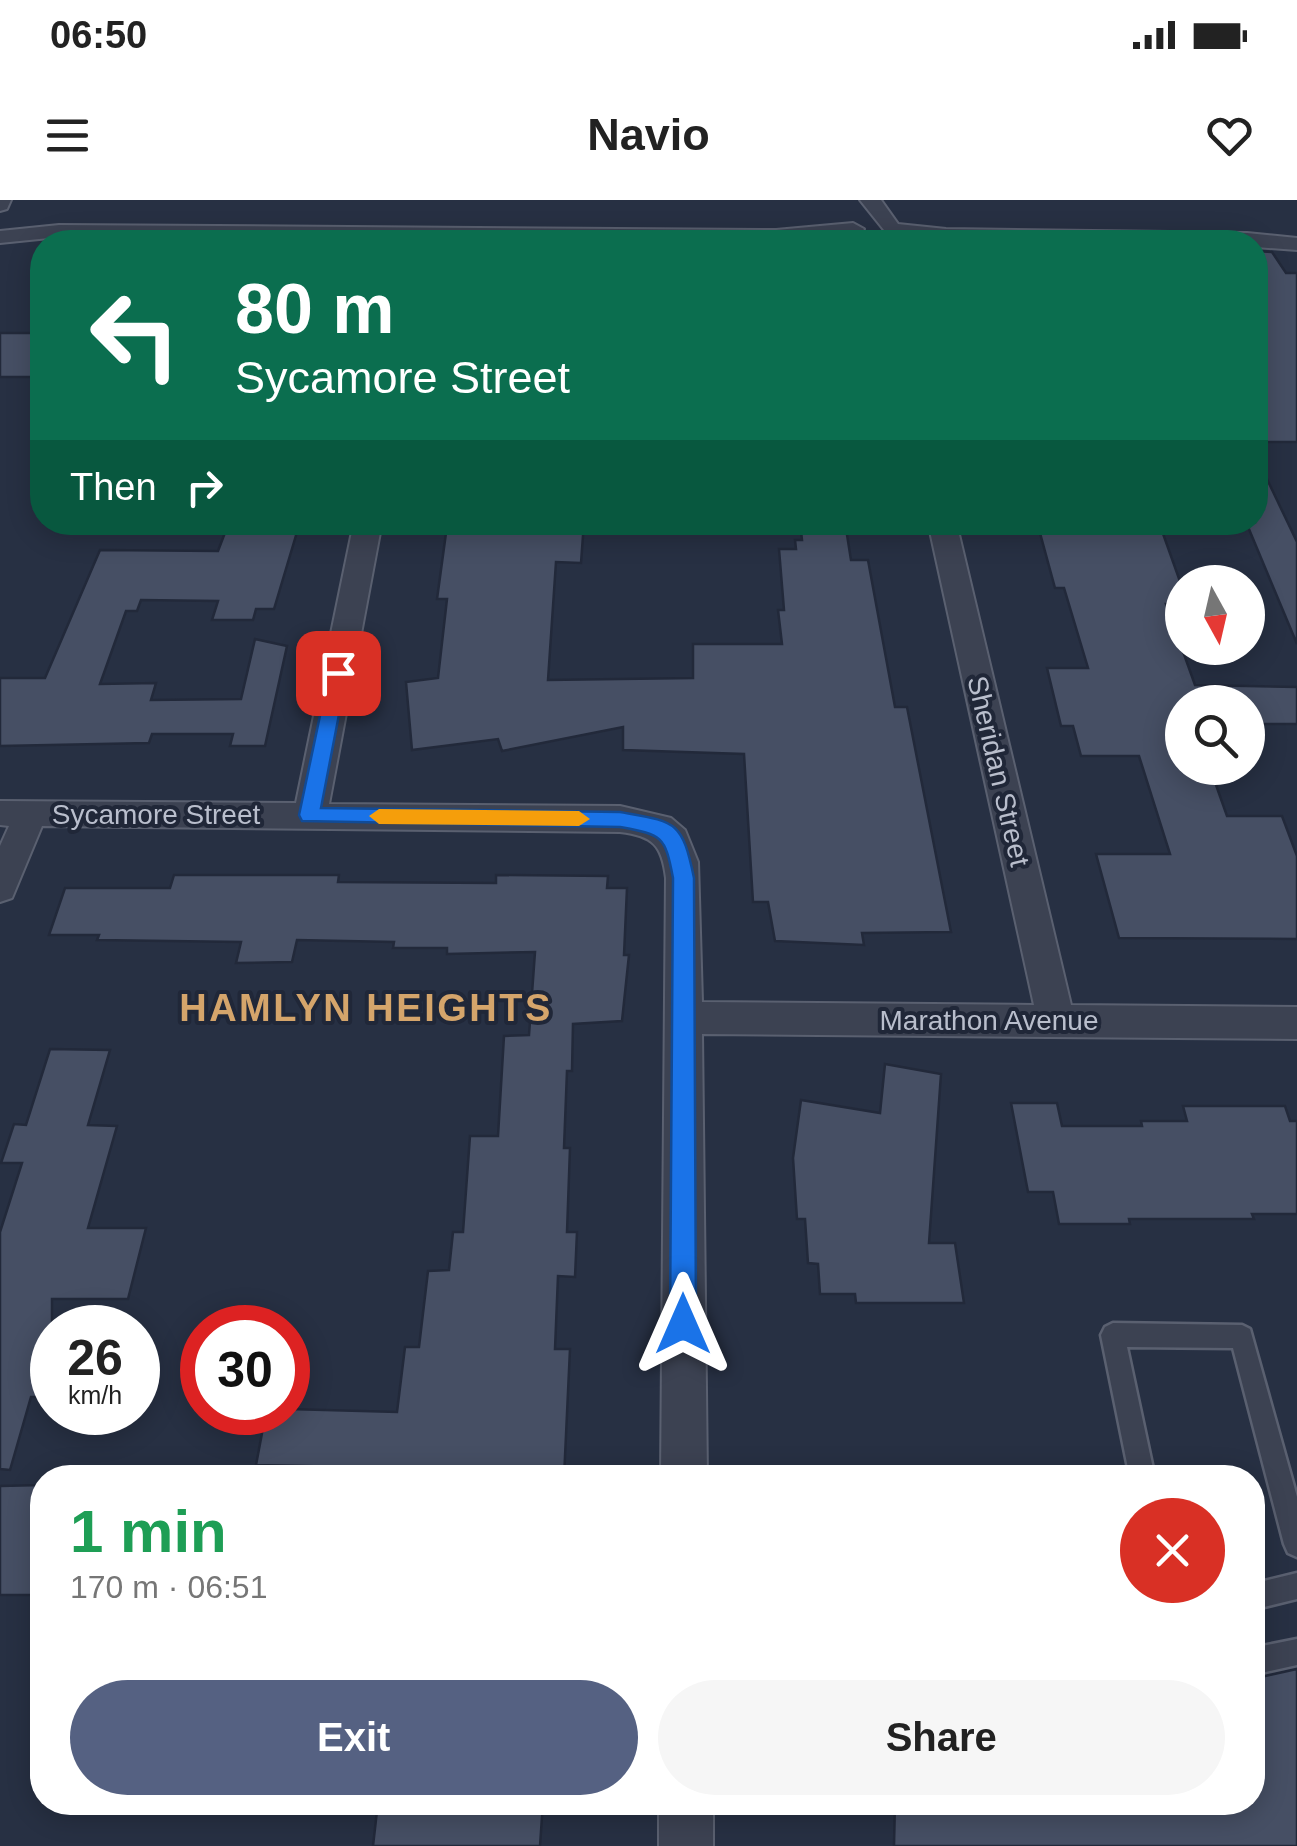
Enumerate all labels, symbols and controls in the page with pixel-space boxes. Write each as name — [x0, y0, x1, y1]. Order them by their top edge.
text: 06:50 — [50, 14, 147, 56]
icon: menu — [40, 108, 95, 163]
icon: heart — [1202, 108, 1257, 163]
text: Navio — [587, 109, 710, 160]
icon: left — [70, 270, 200, 400]
text: 80 m — [235, 270, 395, 348]
text: Sycamore Street — [235, 352, 570, 403]
icon: right — [177, 460, 232, 515]
text: Then — [70, 466, 157, 508]
north arrow — [1165, 565, 1265, 665]
map controls — [1165, 565, 1265, 785]
pin — [296, 631, 381, 716]
icon: arrive — [311, 646, 366, 701]
street label: Sheridan Street — [962, 673, 1036, 870]
button: search — [1165, 685, 1265, 785]
street label: Sycamore Street — [52, 799, 260, 830]
district label: HAMLYN HEIGHTS — [179, 987, 553, 1029]
street label: Marathon Avenue — [880, 1005, 1098, 1036]
position arrow — [631, 1272, 735, 1376]
speed limit sign: 30 — [180, 1305, 310, 1435]
text: 26 — [67, 1330, 123, 1386]
text: km/h — [68, 1381, 122, 1409]
text: 1 min — [70, 1498, 227, 1565]
button: close — [1120, 1498, 1225, 1603]
text: 170 m · 06:51 — [70, 1569, 267, 1605]
button: Exit — [70, 1680, 638, 1795]
button: Share — [658, 1680, 1225, 1795]

